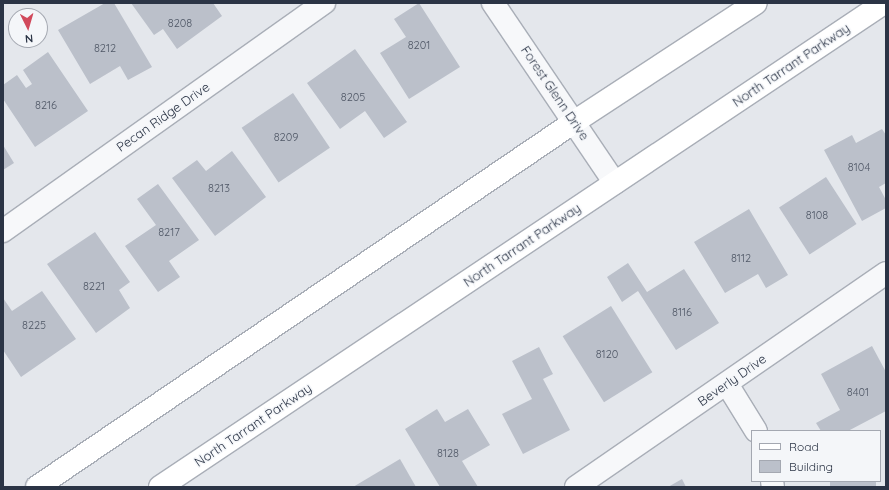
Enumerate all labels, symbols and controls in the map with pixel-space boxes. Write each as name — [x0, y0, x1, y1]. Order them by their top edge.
north arrow — [8, 8, 48, 48]
house number: 8208 — [168, 16, 192, 30]
street label: North Tarrant Parkway — [729, 20, 853, 110]
text: N — [24, 32, 34, 46]
house number: 8201 — [408, 38, 430, 52]
house number: 8212 — [94, 41, 116, 55]
street label: Forest Glenn Drive — [518, 43, 592, 143]
street label: Pecan Ridge Drive — [113, 79, 213, 155]
house number: 8205 — [341, 90, 365, 104]
house number: 8216 — [35, 98, 57, 112]
house number: 8209 — [274, 130, 298, 144]
house number: 8104 — [848, 160, 870, 174]
house number: 8213 — [208, 181, 230, 195]
street label: North Tarrant Parkway — [460, 200, 584, 290]
house number: 8108 — [806, 208, 828, 222]
house number: 8217 — [158, 225, 180, 239]
house number: 8112 — [731, 251, 751, 265]
house number: 8221 — [83, 279, 105, 293]
house number: 8116 — [672, 305, 692, 319]
house number: 8225 — [22, 318, 46, 332]
house number: 8120 — [596, 347, 618, 361]
street label: Beverly Drive — [695, 351, 769, 409]
street label: North Tarrant Parkway — [191, 380, 315, 470]
house number: 8401 — [847, 385, 869, 399]
legend — [751, 430, 881, 482]
text: Road — [789, 439, 819, 454]
house number: 8128 — [437, 446, 459, 460]
text: Building — [789, 459, 833, 474]

